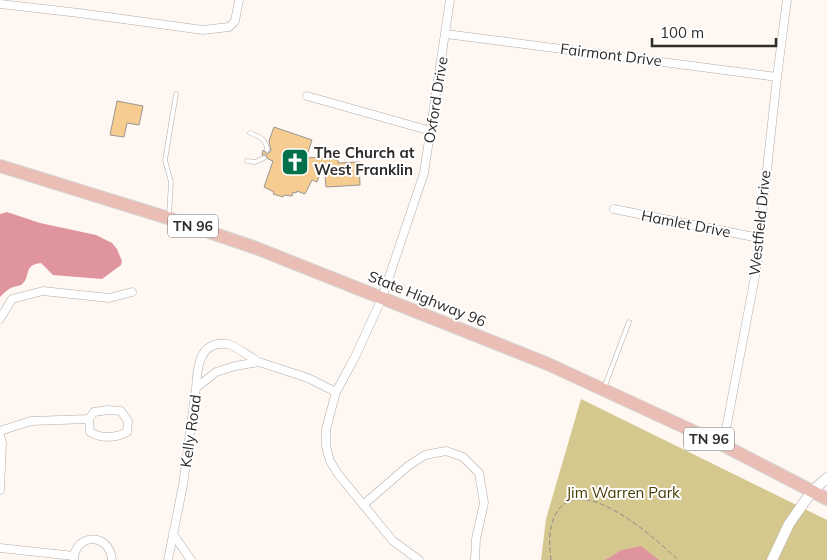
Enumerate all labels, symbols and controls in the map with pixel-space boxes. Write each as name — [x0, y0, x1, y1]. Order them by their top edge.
scale bar — [652, 15, 776, 47]
text: 100 m — [660, 23, 704, 42]
street label: Fairmont Drive — [559, 39, 663, 70]
street label: Oxford Drive — [419, 55, 452, 145]
place label: The Church at West Franklin — [314, 143, 415, 179]
church icon: The Church at West Franklin — [280, 147, 310, 177]
street label: Westfield Drive — [745, 169, 774, 277]
street label: Hamlet Drive — [640, 206, 732, 241]
road number: TN 96 — [168, 215, 218, 238]
street label: State Highway 96 — [366, 266, 489, 331]
street label: Kelly Road — [176, 393, 205, 469]
road number: TN 96 — [684, 428, 734, 450]
park label: Jim Warren Park — [566, 483, 680, 502]

